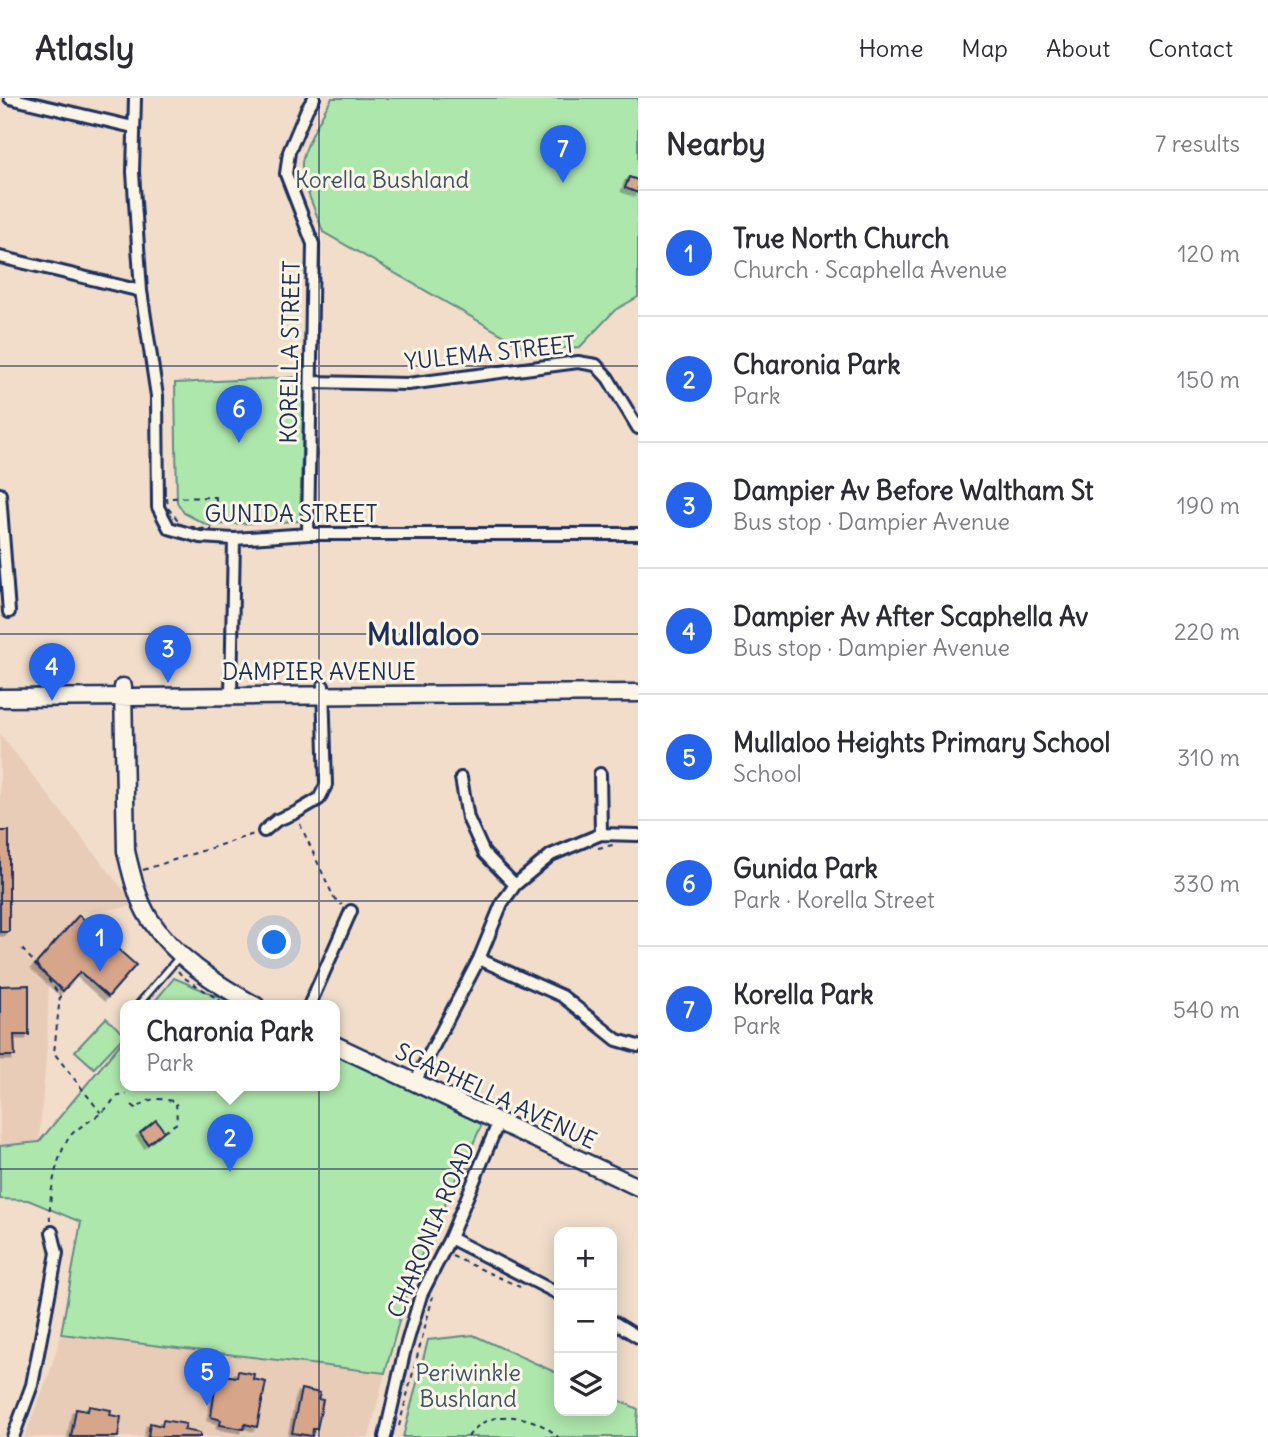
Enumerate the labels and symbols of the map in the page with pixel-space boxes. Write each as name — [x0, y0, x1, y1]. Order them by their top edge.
pin: 7 — [540, 125, 586, 183]
park label: Korella Bushland — [295, 165, 469, 194]
street label: KORELLA STREET — [273, 260, 306, 444]
street label: YULEMA STREET — [403, 329, 577, 376]
pin: 6 — [216, 385, 262, 443]
street label: GUNIDA STREET — [204, 499, 378, 528]
district label: Mullaloo — [367, 615, 479, 653]
pin: 3 — [145, 625, 191, 683]
pin: 4 — [29, 643, 75, 701]
street label: DAMPIER AVENUE — [222, 657, 416, 686]
pin: 1 — [77, 914, 123, 972]
your location — [257, 925, 291, 959]
street label: SCAPHELLA AVENUE — [391, 1036, 602, 1155]
pin: 2 — [207, 1114, 253, 1172]
street label: CHARONIA ROAD — [380, 1138, 481, 1322]
pin: 5 — [184, 1348, 230, 1406]
park label: Periwinkle Bushland — [415, 1358, 521, 1413]

